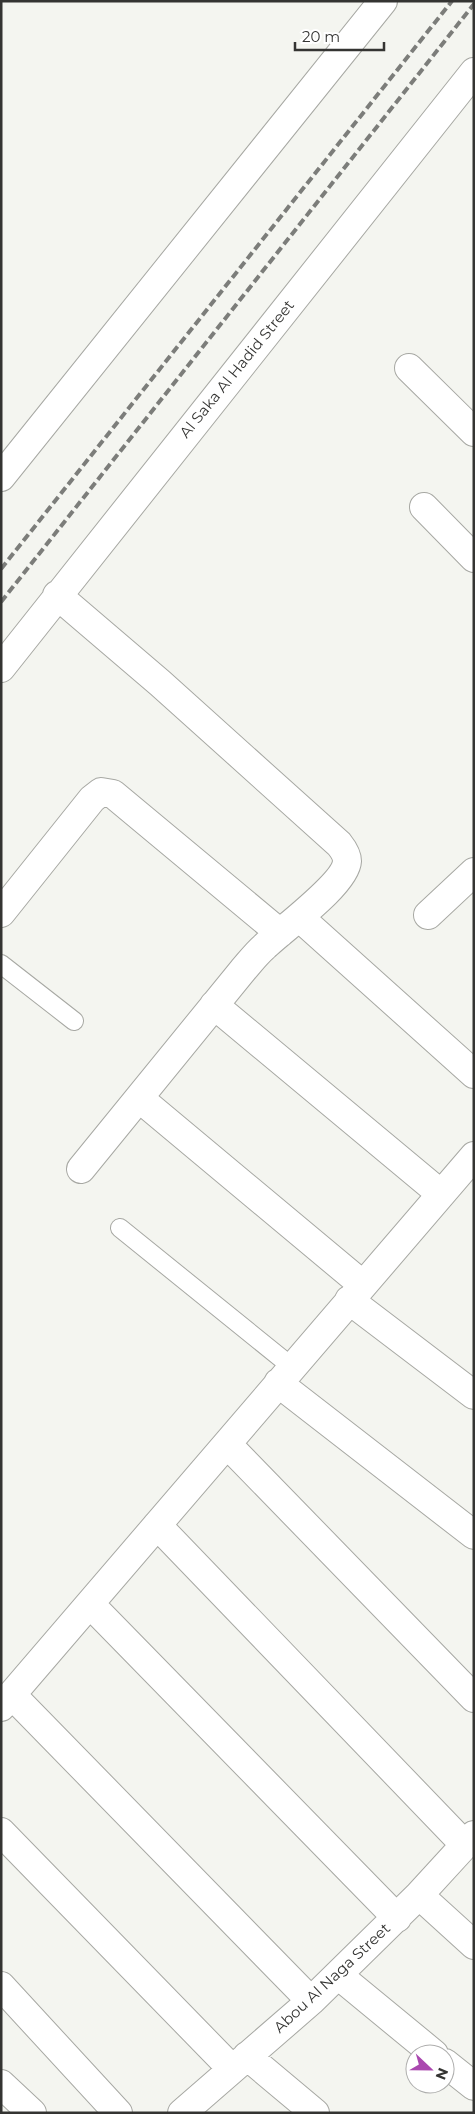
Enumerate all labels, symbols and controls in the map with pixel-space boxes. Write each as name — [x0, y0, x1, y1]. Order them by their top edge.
scale bar — [295, 20, 384, 52]
text: 20 m — [302, 27, 340, 46]
street label: Al Saka Al Hadid Street — [175, 296, 298, 441]
street label: Abou Al Naga Street — [269, 1919, 394, 2037]
north arrow — [405, 2044, 455, 2094]
text: N — [432, 2065, 453, 2082]

